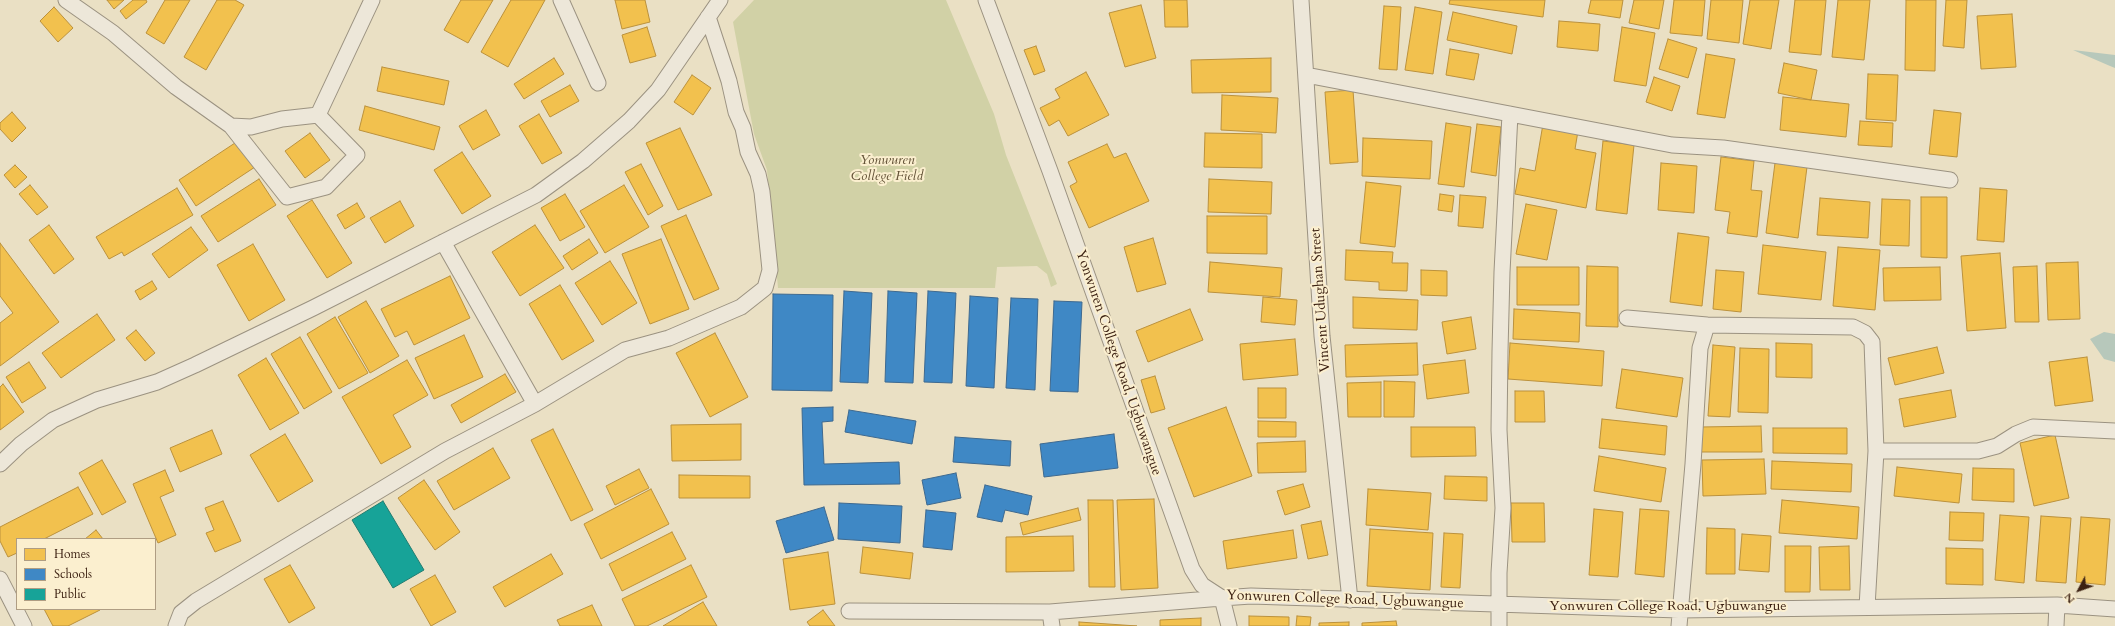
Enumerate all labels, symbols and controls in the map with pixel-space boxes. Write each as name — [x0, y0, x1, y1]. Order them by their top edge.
park label: Yonwuren College Field — [851, 153, 923, 186]
street label: Vincent Udughan Street — [1308, 227, 1334, 373]
street label: Yonwuren College Road, Ugbuwangue — [1071, 248, 1165, 478]
legend — [16, 538, 156, 610]
text: Homes — [54, 546, 90, 562]
text: Schools — [54, 566, 92, 582]
north arrow — [2059, 570, 2099, 610]
text: Public — [54, 586, 86, 602]
street label: Yonwuren College Road, Ugbuwangue — [1226, 587, 1464, 613]
text: N — [2061, 590, 2078, 607]
street label: Yonwuren College Road, Ugbuwangue — [1549, 599, 1787, 615]

